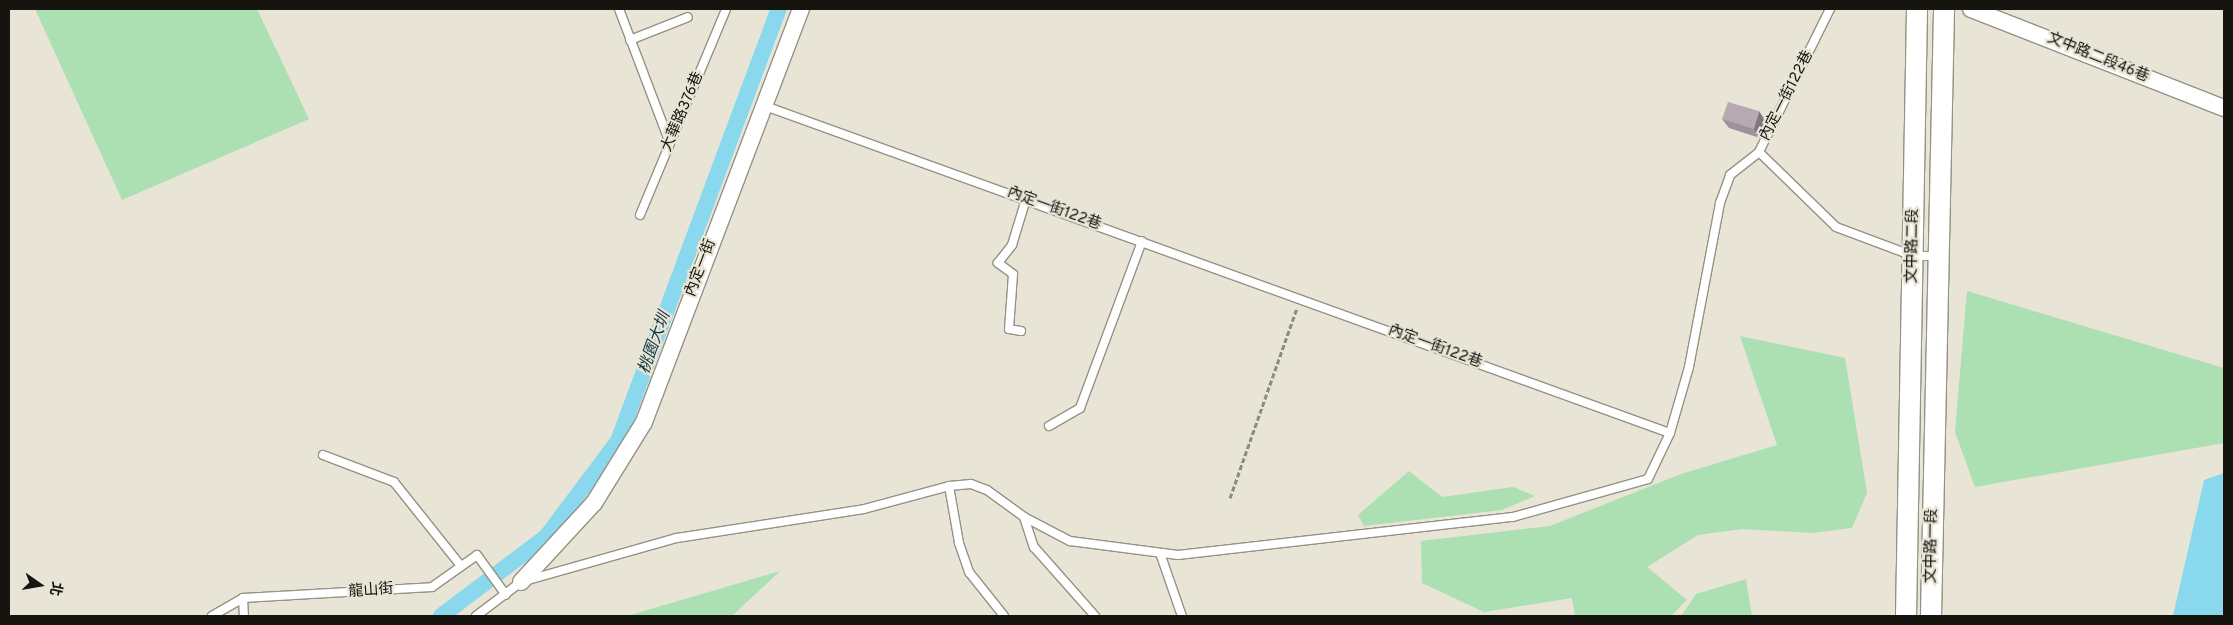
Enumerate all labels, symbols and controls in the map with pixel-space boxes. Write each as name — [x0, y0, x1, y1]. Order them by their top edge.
street label: 文中路二段46巷 — [2044, 29, 2152, 87]
street label: 內定一街122巷 — [1757, 48, 1817, 144]
street label: 大華路376巷 — [658, 69, 708, 155]
street label: 內定一街122巷 — [1004, 184, 1104, 234]
street label: 文中路二段 — [1903, 208, 1923, 284]
street label: 內定一街 — [682, 237, 720, 299]
water label: 桃園大圳 — [635, 310, 675, 376]
street label: 內定一街122巷 — [1385, 322, 1485, 372]
street label: 文中路一段 — [1922, 508, 1942, 584]
north arrow — [15, 560, 65, 610]
text: 北 — [45, 580, 65, 597]
street label: 龍山街 — [348, 580, 394, 602]

